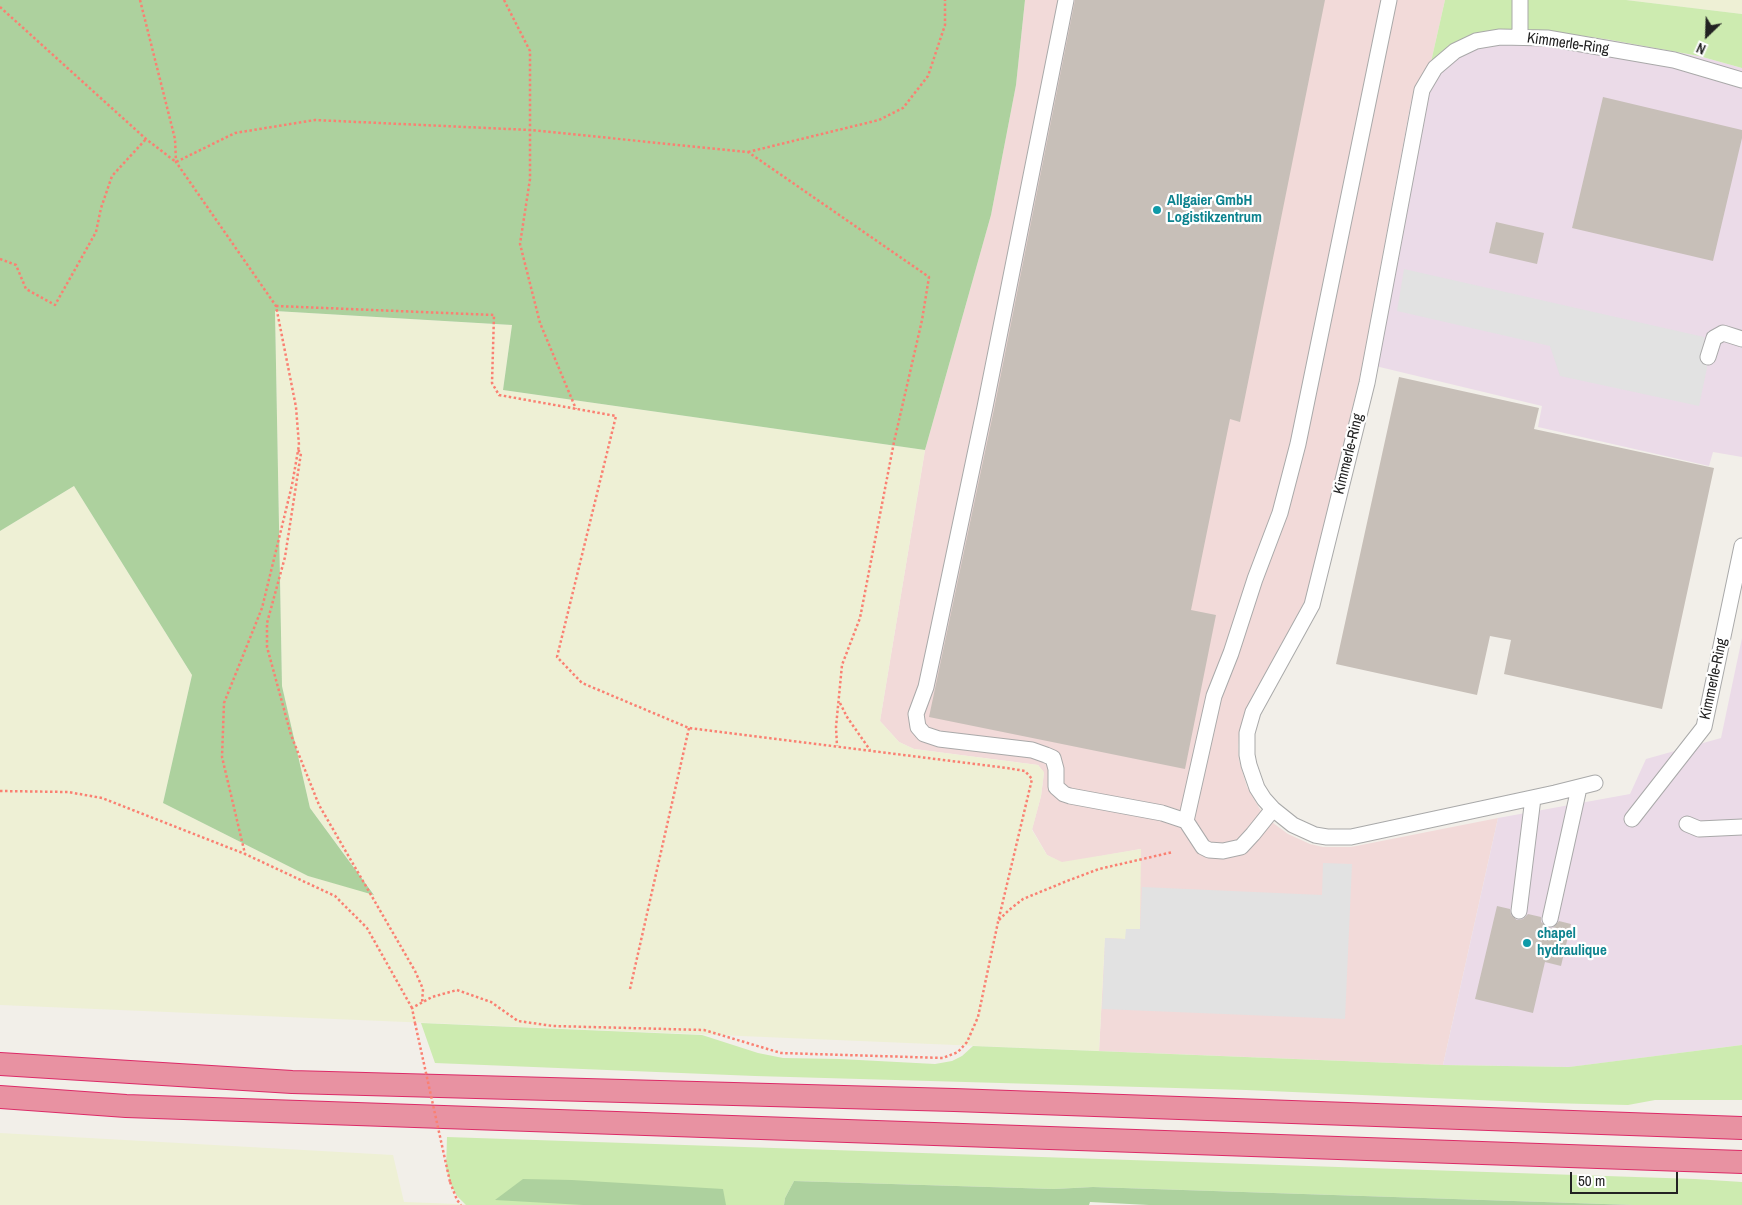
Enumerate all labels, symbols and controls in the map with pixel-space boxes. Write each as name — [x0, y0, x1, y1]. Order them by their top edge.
north arrow — [1682, 10, 1732, 60]
street label: Kimmerle-Ring — [1526, 29, 1610, 59]
text: N — [1693, 39, 1708, 59]
place label: Allgaier GmbH Logistikzentrum — [1167, 192, 1262, 227]
marker: Allgaier GmbH Logistikzentrum — [1151, 204, 1163, 216]
street label: Kimmerle-Ring — [1330, 412, 1368, 496]
street label: Kimmerle-Ring — [1697, 637, 1731, 721]
place label: chapel hydraulique — [1537, 925, 1607, 960]
marker: chapel hydraulique — [1521, 937, 1533, 949]
scale bar — [1572, 1162, 1680, 1194]
text: 50 m — [1578, 1170, 1605, 1191]

